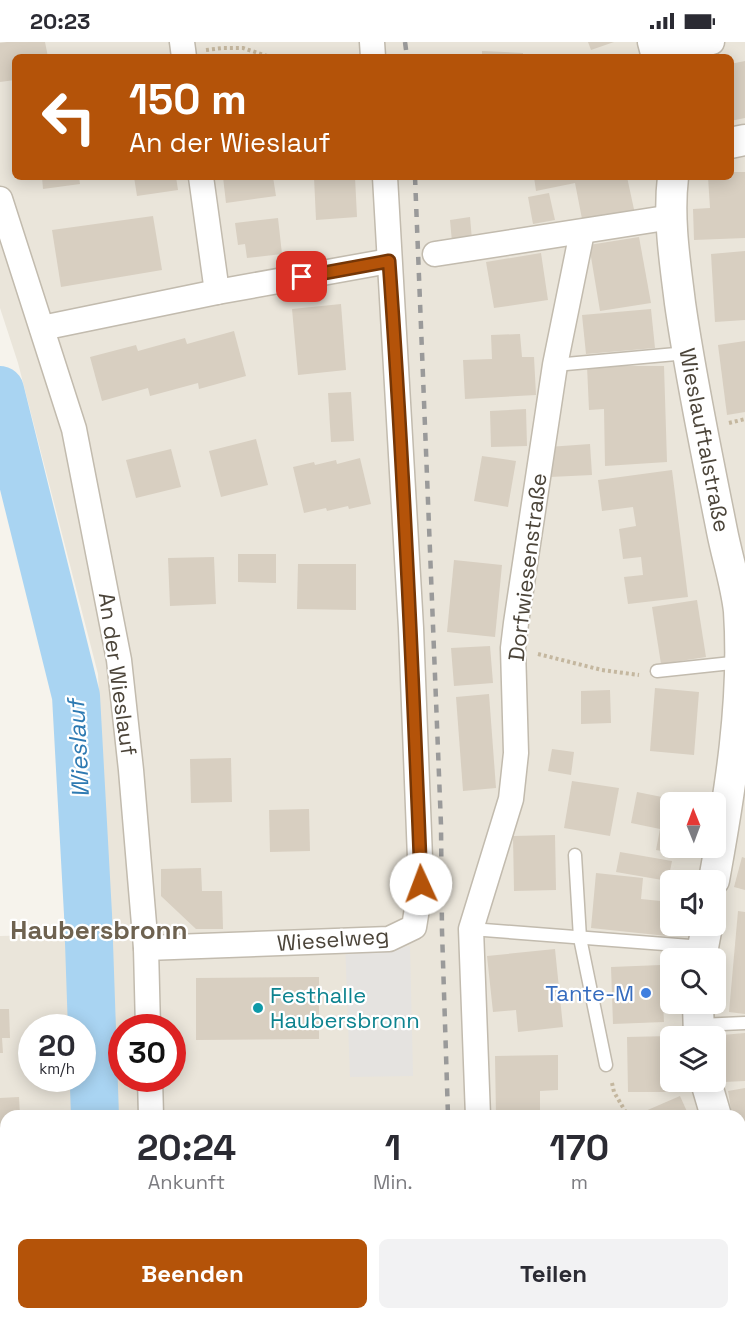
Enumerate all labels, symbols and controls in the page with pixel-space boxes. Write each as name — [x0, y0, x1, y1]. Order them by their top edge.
text: 20:23 — [30, 7, 90, 35]
text: 150 m — [129, 73, 247, 126]
icon: left — [30, 78, 108, 156]
text: An der Wieslauf — [129, 125, 331, 160]
pin — [276, 251, 327, 302]
icon: arrive — [285, 260, 318, 293]
street label: Wieslauftalstraße — [673, 346, 737, 534]
street label: Dorfwiesenstraße — [502, 471, 552, 663]
street label: An der Wieslauf — [93, 591, 143, 758]
water label: Wieslauf — [60, 696, 96, 799]
north arrow — [660, 792, 726, 858]
map controls — [660, 792, 726, 1092]
position arrow — [389, 852, 453, 916]
button: sound — [660, 870, 726, 936]
district label: Haubersbronn — [10, 913, 188, 947]
street label: Wieselweg — [276, 921, 390, 957]
button: search — [660, 948, 726, 1014]
place label: Tante-M — [545, 979, 634, 1007]
place label: Festhalle Haubersbronn — [270, 981, 420, 1034]
marker: Tante-M — [639, 986, 653, 1000]
marker: Festhalle Haubersbronn — [251, 1001, 265, 1015]
speed limit sign: 30 — [108, 1014, 186, 1092]
text: 20 — [38, 1026, 76, 1065]
button: layers — [660, 1026, 726, 1092]
text: km/h — [39, 1059, 75, 1078]
text: 20:24 — [137, 1125, 236, 1171]
text: 1 — [385, 1125, 401, 1171]
text: 170 — [550, 1125, 609, 1171]
text: Ankunft — [148, 1169, 225, 1195]
text: Min. — [373, 1169, 413, 1195]
text: m — [571, 1169, 588, 1195]
button: Beenden — [18, 1239, 367, 1308]
button: Teilen — [379, 1239, 728, 1308]

